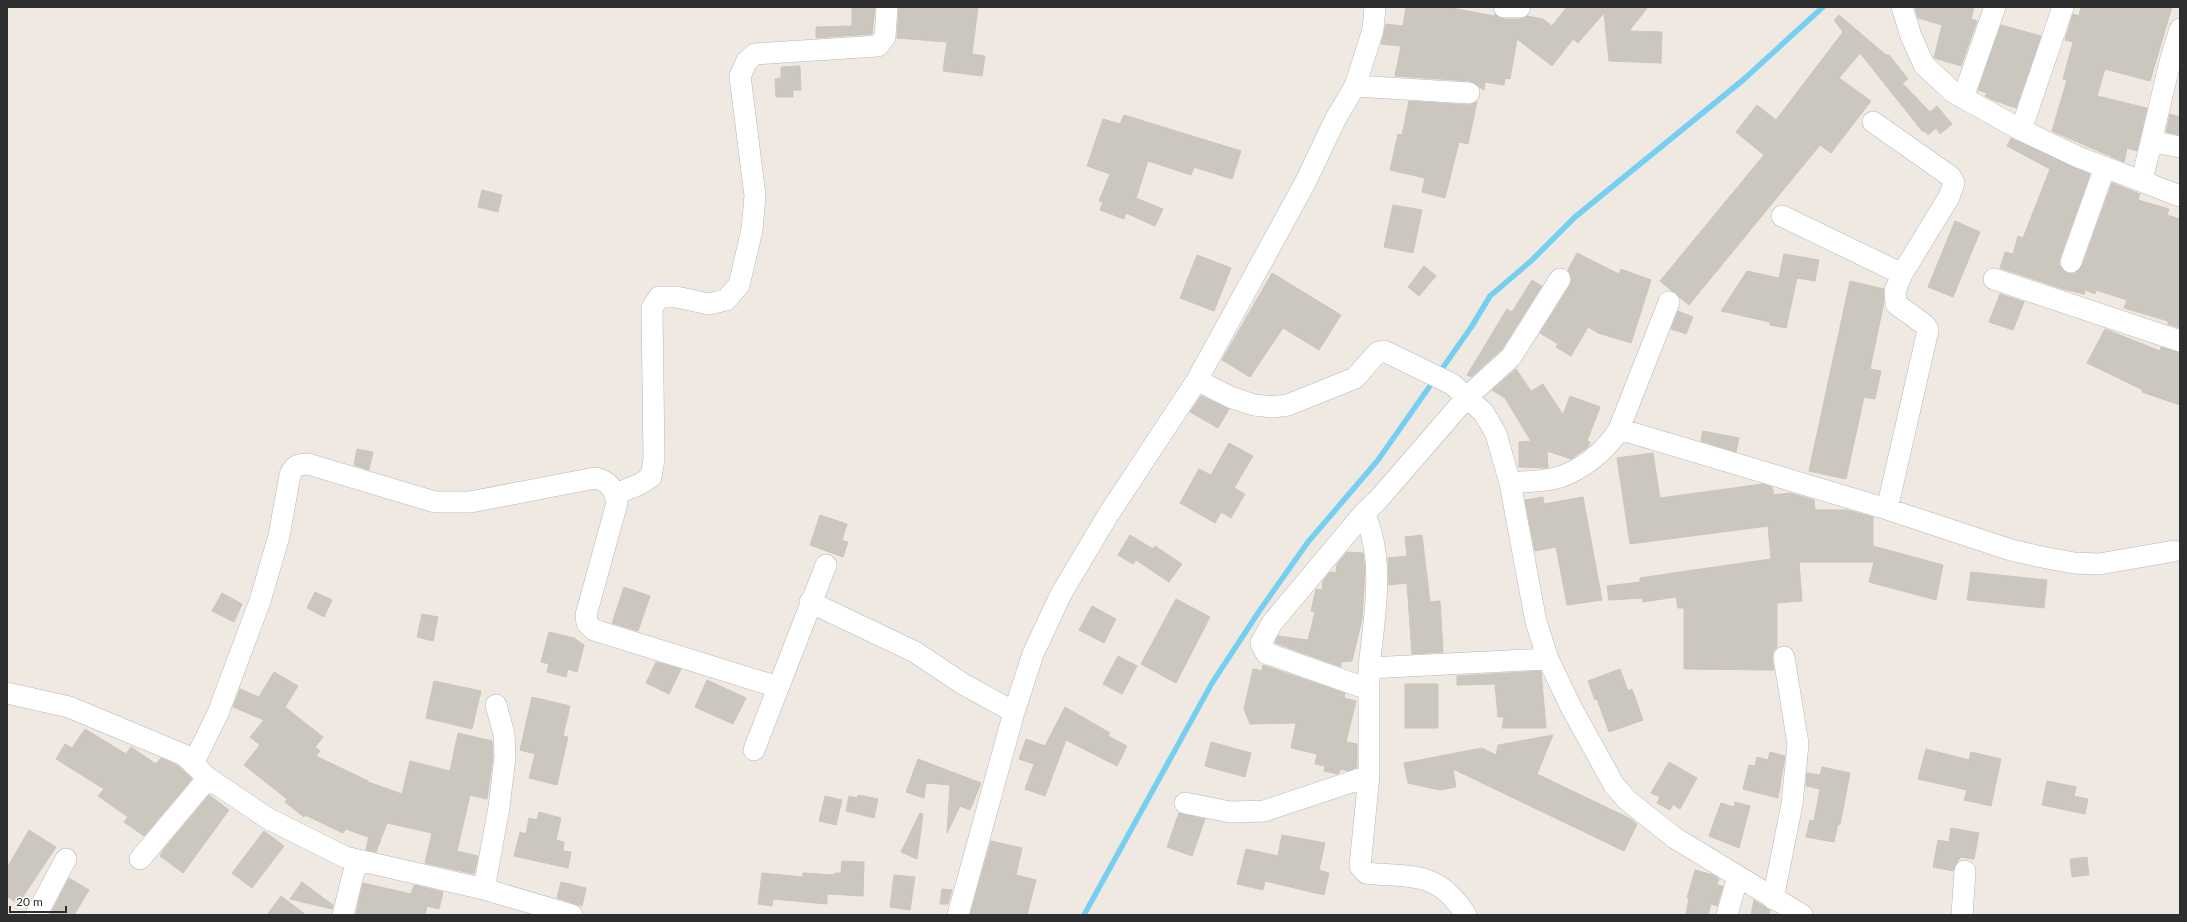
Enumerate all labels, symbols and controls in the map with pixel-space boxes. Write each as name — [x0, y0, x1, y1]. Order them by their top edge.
scale bar — [10, 888, 66, 914]
text: 20 m — [16, 894, 43, 909]

